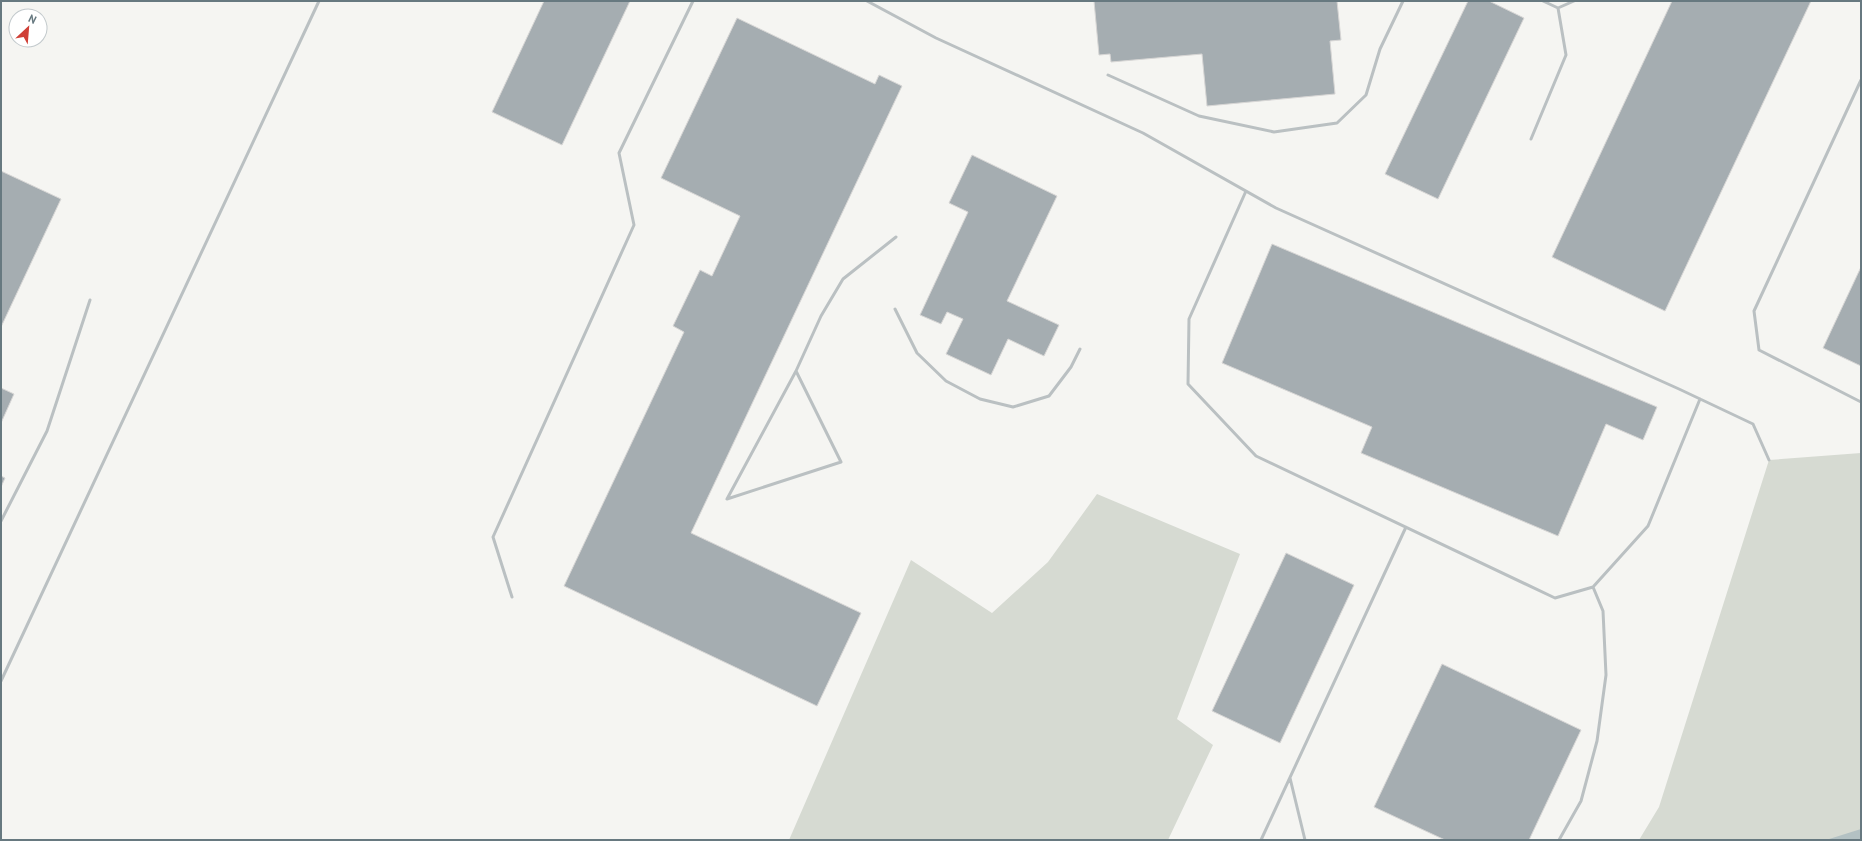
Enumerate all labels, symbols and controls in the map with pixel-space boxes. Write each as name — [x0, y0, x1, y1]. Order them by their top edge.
north arrow — [8, 8, 48, 48]
text: N — [26, 11, 39, 27]

